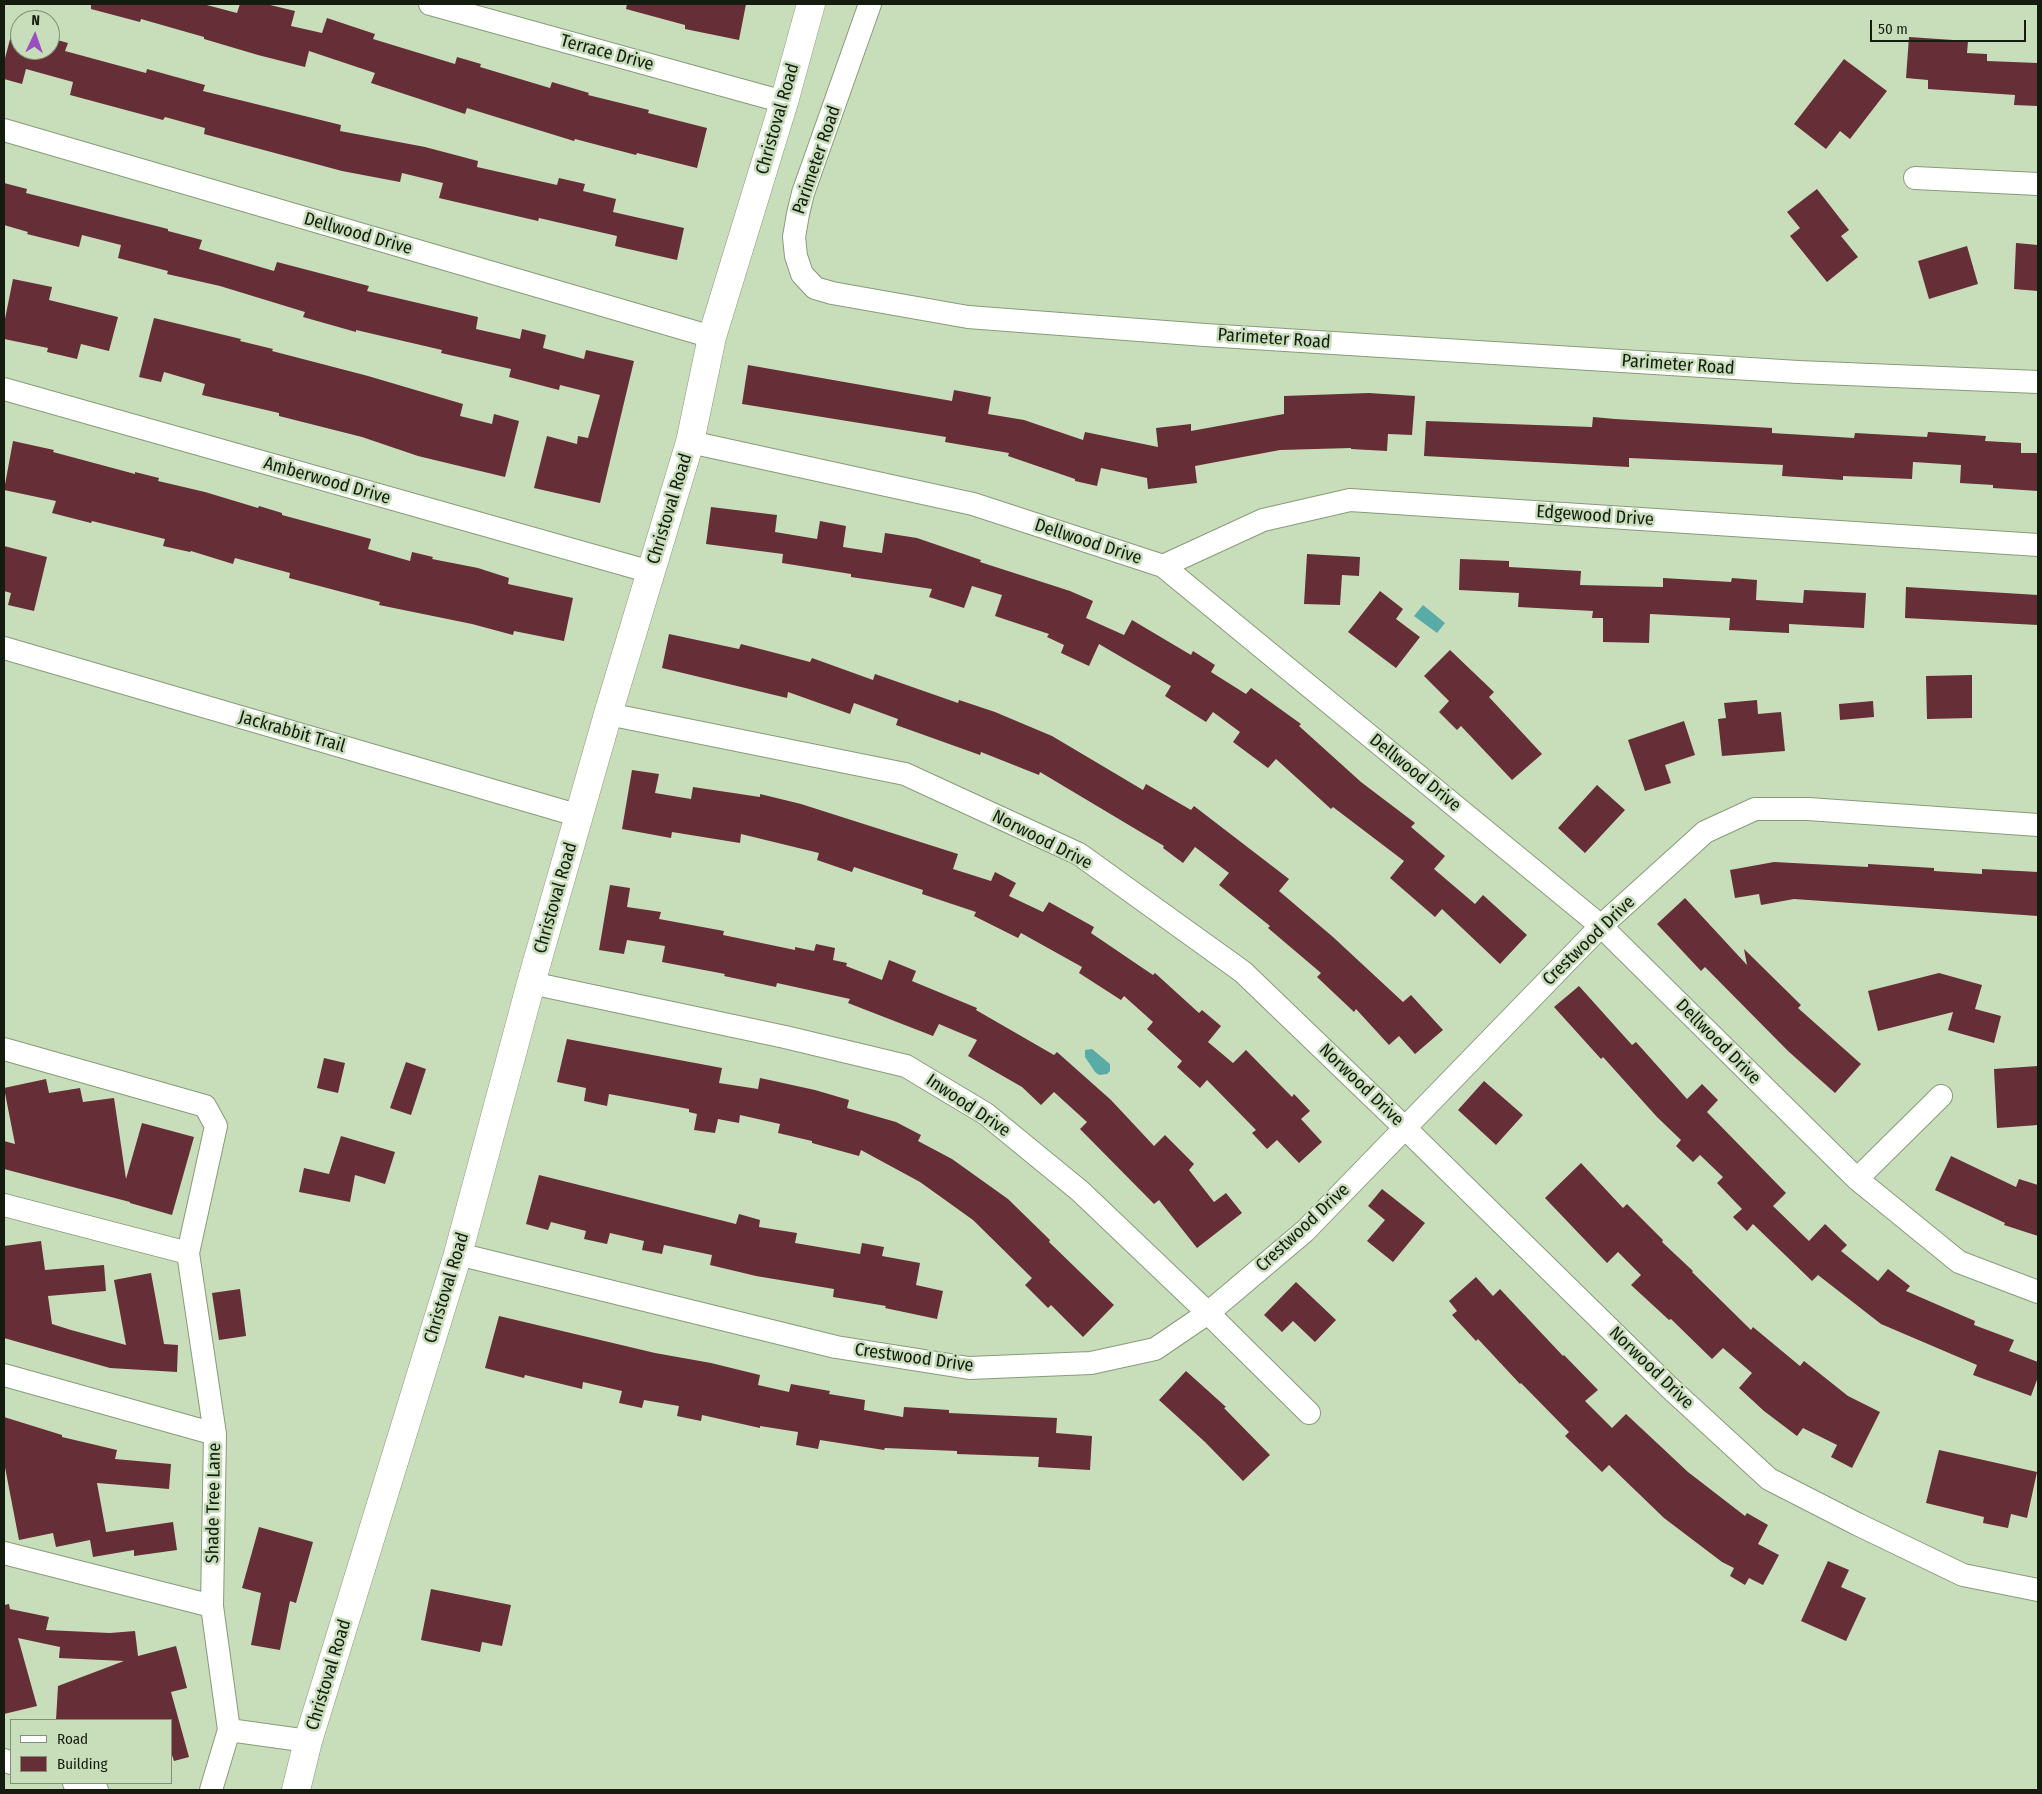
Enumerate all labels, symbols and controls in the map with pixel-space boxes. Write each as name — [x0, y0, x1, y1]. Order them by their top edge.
north arrow — [10, 10, 60, 60]
scale bar — [1872, 10, 2028, 42]
text: N — [31, 12, 40, 29]
text: 50 m — [1878, 20, 1908, 38]
street label: Terrace Drive — [558, 30, 656, 76]
street label: Christoval Road — [752, 61, 804, 177]
street label: Parimeter Road — [788, 103, 846, 217]
street label: Dellwood Drive — [301, 208, 415, 260]
street label: Parimeter Road — [1217, 324, 1331, 354]
street label: Parimeter Road — [1621, 350, 1735, 380]
street label: Christoval Road — [643, 451, 697, 567]
street label: Amberwood Drive — [261, 453, 393, 509]
street label: Edgewood Drive — [1536, 501, 1654, 531]
street label: Dellwood Drive — [1032, 514, 1144, 570]
street label: Jackrabbit Trail — [236, 706, 348, 758]
street label: Dellwood Drive — [1365, 730, 1465, 816]
street label: Norwood Drive — [988, 806, 1096, 874]
street label: Christoval Road — [530, 840, 582, 956]
street label: Crestwood Drive — [1538, 892, 1640, 990]
street label: Dellwood Drive — [1671, 995, 1765, 1089]
street label: Norwood Drive — [1314, 1039, 1408, 1131]
street label: Inwood Drive — [922, 1070, 1014, 1142]
street label: Crestwood Drive — [1252, 1179, 1354, 1277]
street label: Christoval Road — [420, 1230, 474, 1346]
street label: Norwood Drive — [1604, 1322, 1698, 1414]
street label: Crestwood Drive — [853, 1339, 975, 1377]
street label: Shade Tree Lane — [202, 1443, 226, 1563]
street label: Christoval Road — [302, 1617, 356, 1733]
legend — [10, 1719, 172, 1784]
text: Road — [57, 1730, 88, 1748]
text: Building — [57, 1755, 108, 1773]

